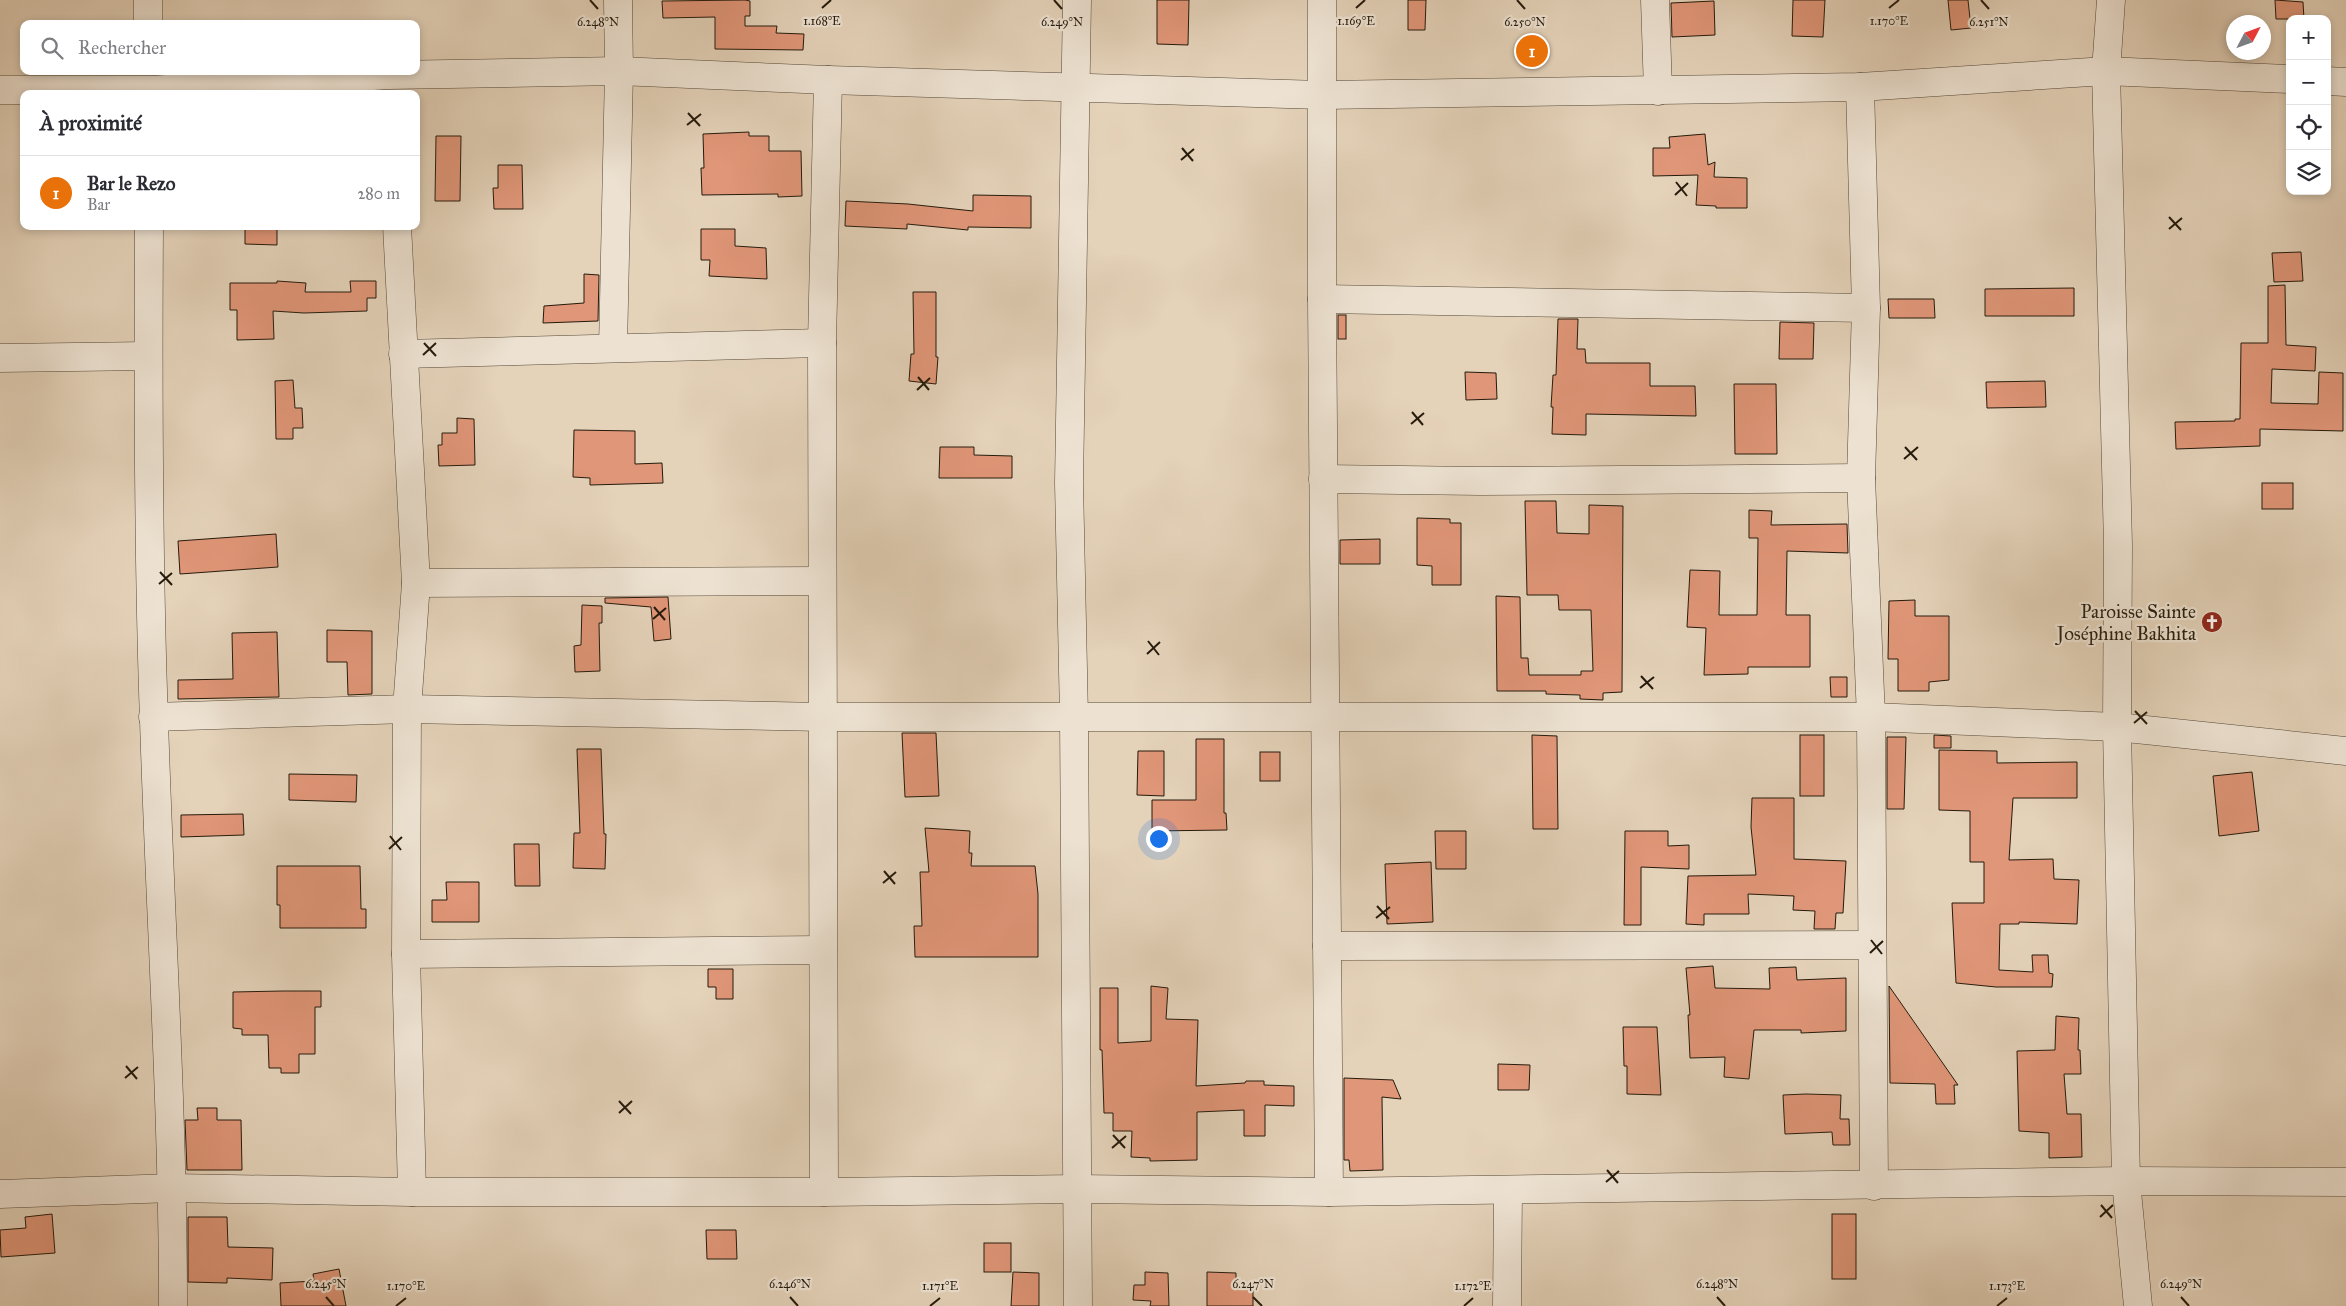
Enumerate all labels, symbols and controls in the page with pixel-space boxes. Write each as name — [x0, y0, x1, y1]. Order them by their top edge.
text: 1.168°E — [803, 14, 841, 28]
text: 1.169°E — [1337, 14, 1375, 28]
text: 1.170°E — [1870, 14, 1909, 28]
text: 6.248°N — [577, 15, 619, 29]
text: 6.249°N — [1041, 15, 1083, 29]
text: 6.250°N — [1504, 15, 1546, 29]
text: 6.251°N — [1969, 15, 2009, 29]
north arrow — [2226, 15, 2271, 60]
map controls — [2286, 15, 2331, 195]
button: + — [2286, 15, 2331, 60]
search box — [20, 20, 420, 75]
pin: 1 — [1516, 32, 1548, 70]
icon: search — [38, 34, 66, 62]
text: Rechercher — [78, 36, 166, 59]
button: − — [2286, 60, 2331, 105]
button: locate — [2286, 105, 2331, 150]
text: À proximité — [40, 110, 142, 136]
button: layers — [2286, 150, 2331, 195]
text: Bar le Rezo — [87, 172, 176, 195]
text: 1 — [53, 184, 59, 203]
text: 280 m — [357, 184, 400, 203]
text: Bar — [87, 195, 110, 214]
place label: Paroisse Sainte Joséphine Bakhita — [2055, 600, 2197, 646]
church icon: Paroisse Sainte Joséphine Bakhita — [2200, 610, 2224, 634]
your location — [1146, 826, 1172, 852]
text: 6.245°N — [305, 1277, 347, 1291]
text: 6.246°N — [769, 1277, 811, 1291]
text: 6.247°N — [1232, 1277, 1274, 1291]
text: 6.248°N — [1696, 1277, 1738, 1291]
text: 6.249°N — [2160, 1277, 2202, 1291]
text: 1.170°E — [387, 1279, 426, 1293]
text: 1.171°E — [922, 1279, 958, 1293]
text: 1.172°E — [1454, 1279, 1492, 1293]
text: 1.173°E — [1989, 1279, 2025, 1293]

